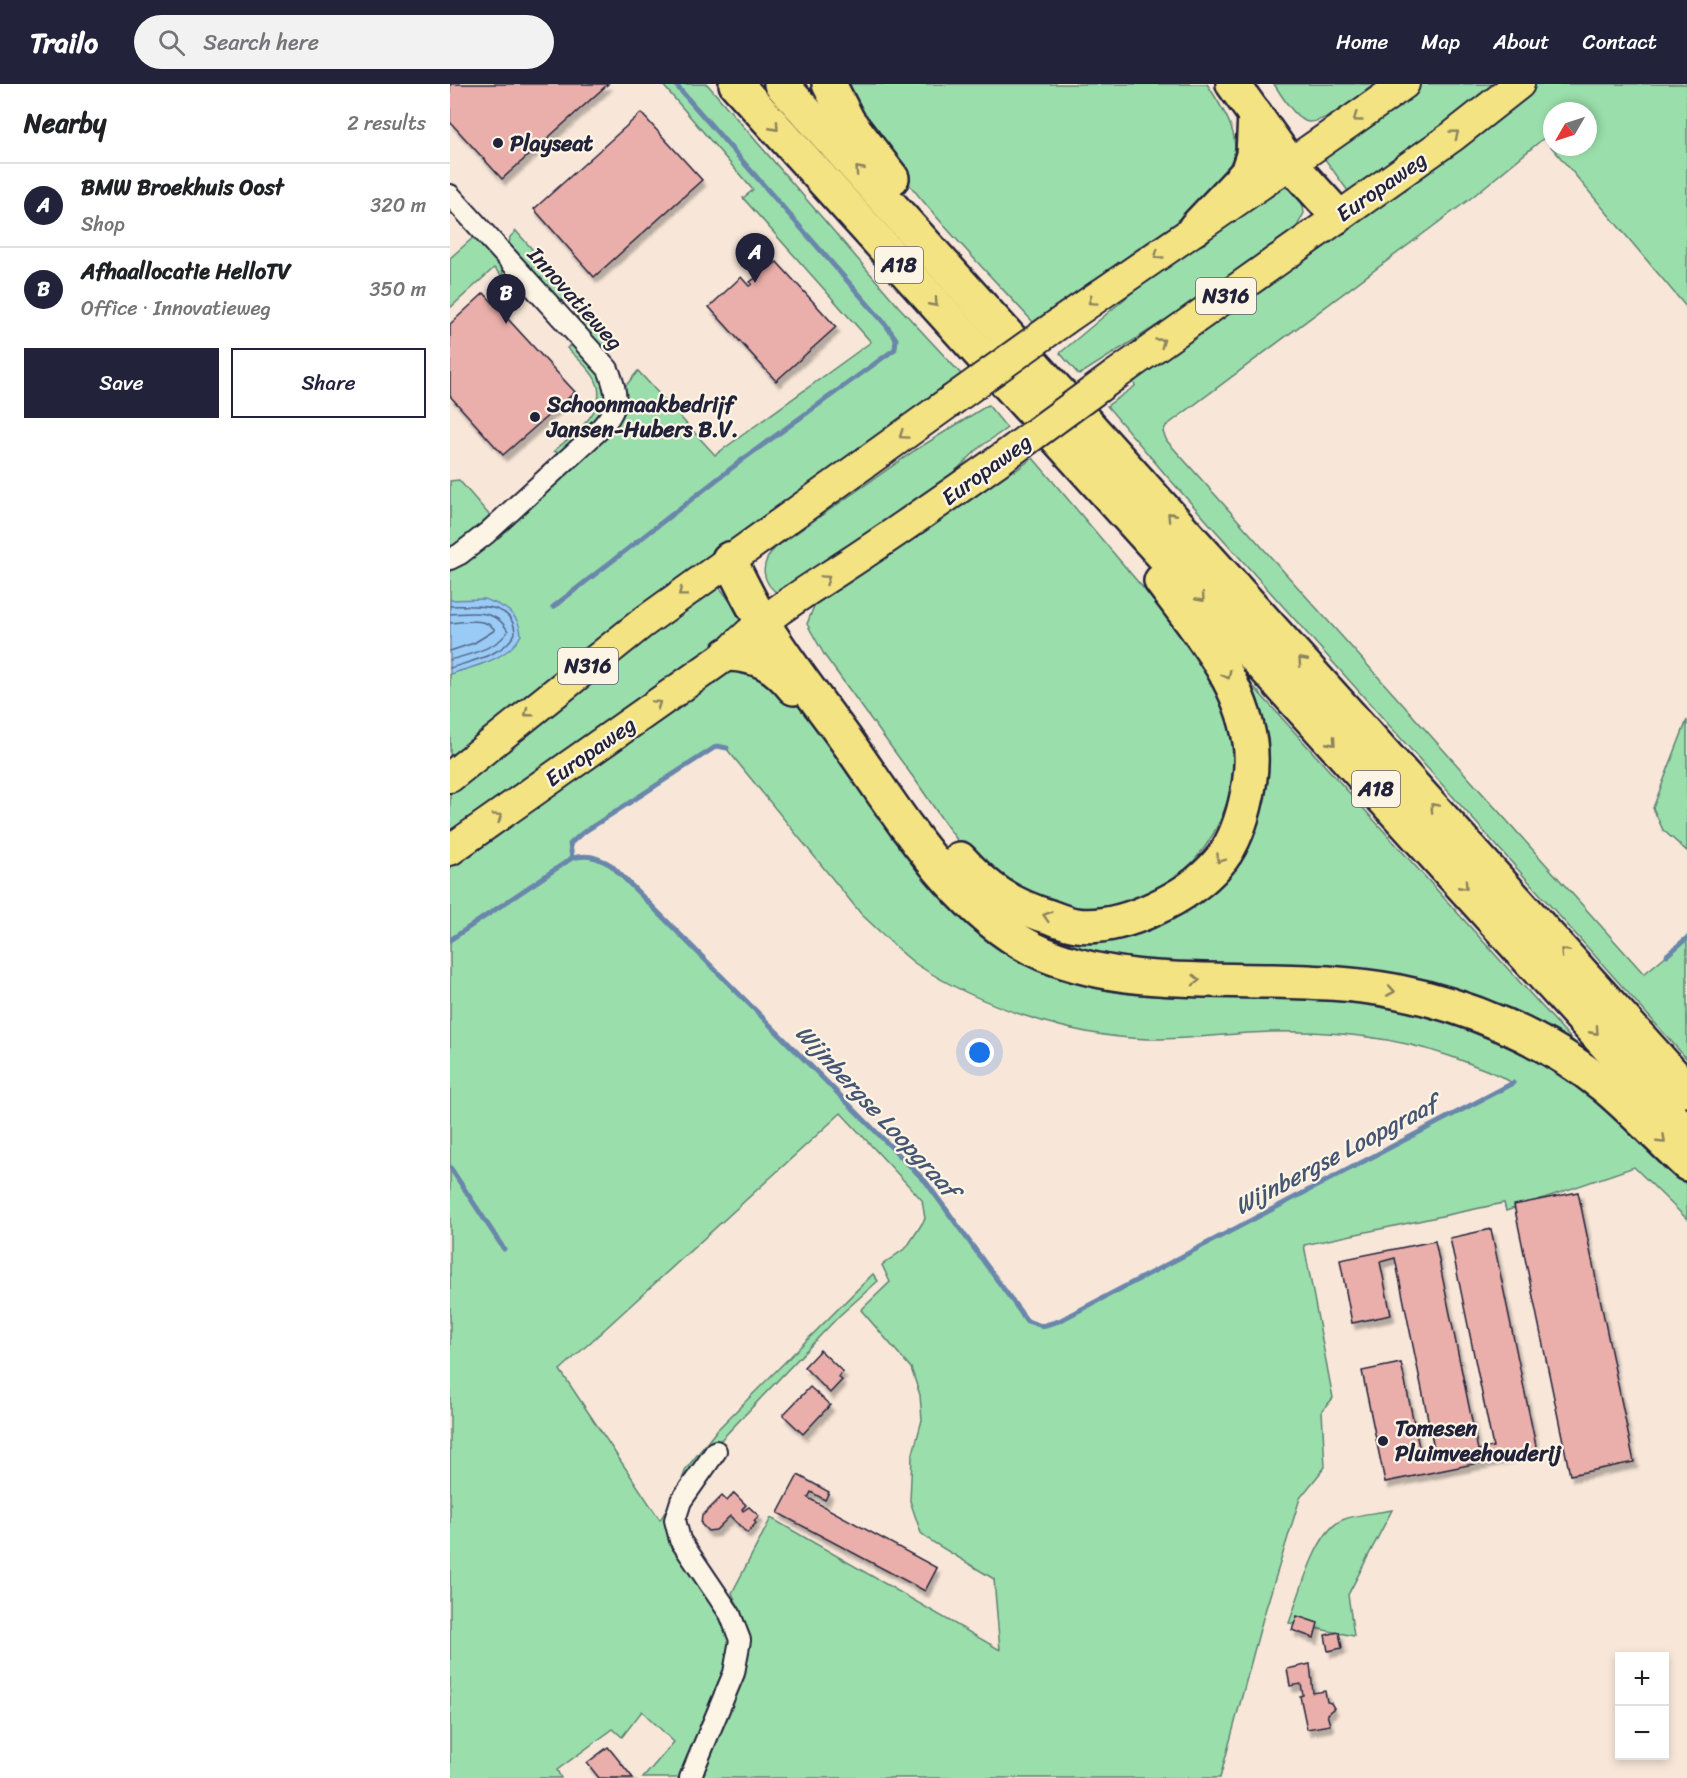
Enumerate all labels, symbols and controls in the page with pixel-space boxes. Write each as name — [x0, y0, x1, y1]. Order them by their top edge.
search box — [134, 15, 554, 69]
text: Trailo — [30, 18, 98, 67]
text: Search here — [203, 23, 319, 62]
text: Home — [1336, 23, 1388, 61]
text: Map — [1421, 23, 1460, 61]
text: About — [1493, 23, 1550, 61]
text: Contact — [1583, 23, 1657, 61]
icon: search — [155, 26, 188, 59]
text: Nearby — [24, 100, 106, 146]
north arrow — [1543, 102, 1597, 156]
text: 2 results — [347, 106, 426, 141]
one-way arrow — [1352, 111, 1363, 122]
one-way arrow — [768, 121, 779, 131]
place label: Playseat — [510, 124, 593, 163]
one-way arrow — [1448, 131, 1459, 142]
marker: Playseat — [491, 136, 505, 150]
street label: Europaweg — [1327, 140, 1435, 232]
one-way arrow — [855, 167, 866, 177]
text: BMW Broekhuis Oost — [81, 168, 284, 207]
text: A — [37, 188, 50, 223]
text: 320 m — [370, 188, 426, 223]
text: Shop — [81, 207, 125, 242]
pin: A — [736, 234, 774, 283]
street label: Innovatieweg — [517, 236, 633, 360]
road number: A18 — [875, 247, 923, 283]
one-way arrow — [1153, 248, 1164, 259]
text: Afhaallocatie HelloTV — [81, 252, 291, 291]
text: B — [37, 272, 50, 307]
text: 350 m — [370, 272, 426, 307]
pin: B — [486, 274, 526, 324]
road number: N316 — [1196, 278, 1256, 314]
text: Office · Innovatieweg — [81, 291, 271, 326]
one-way arrow — [1088, 294, 1099, 305]
one-way arrow — [927, 297, 938, 307]
one-way arrow — [1155, 338, 1166, 349]
button: Save — [24, 348, 219, 418]
button: Share — [231, 348, 426, 418]
place label: Schoonmaakbedrijf Jansen-Hubers B.V. — [545, 385, 739, 449]
marker: Schoonmaakbedrijf Jansen-Hubers B.V. — [528, 410, 542, 424]
street label: Europaweg — [933, 423, 1040, 516]
one-way arrow — [899, 428, 910, 439]
one-way arrow — [1167, 512, 1178, 523]
one-way arrow — [819, 575, 830, 586]
one-way arrow — [677, 586, 688, 597]
one-way arrow — [1194, 591, 1205, 602]
road number: N316 — [558, 648, 618, 684]
one-way arrow — [1298, 657, 1309, 668]
one-way arrow — [1220, 668, 1232, 679]
one-way arrow — [650, 700, 661, 711]
street label: Europaweg — [536, 705, 644, 797]
one-way arrow — [523, 706, 534, 717]
one-way arrow — [1325, 735, 1336, 746]
road number: A18 — [1352, 771, 1400, 807]
one-way arrow — [1430, 803, 1441, 814]
one-way arrow — [491, 813, 502, 824]
one-way arrow — [1216, 852, 1227, 863]
one-way arrow — [1457, 879, 1468, 890]
one-way arrow — [1042, 911, 1053, 923]
one-way arrow — [1560, 948, 1571, 959]
one-way arrow — [1192, 974, 1201, 986]
one-way arrow — [1386, 984, 1395, 996]
water label: Wijnbergse Loopgraaf — [785, 1014, 974, 1213]
one-way arrow — [1588, 1024, 1599, 1034]
your location — [965, 1038, 994, 1067]
water label: Wijnbergse Loopgraaf — [1227, 1080, 1452, 1226]
one-way arrow — [1655, 1133, 1665, 1144]
place label: Tomesen Pluimveehouderij — [1395, 1409, 1562, 1473]
marker: Tomesen Pluimveehouderij — [1376, 1434, 1390, 1448]
map controls — [1615, 1652, 1669, 1760]
button: + — [1615, 1652, 1669, 1706]
button: − — [1615, 1706, 1669, 1760]

